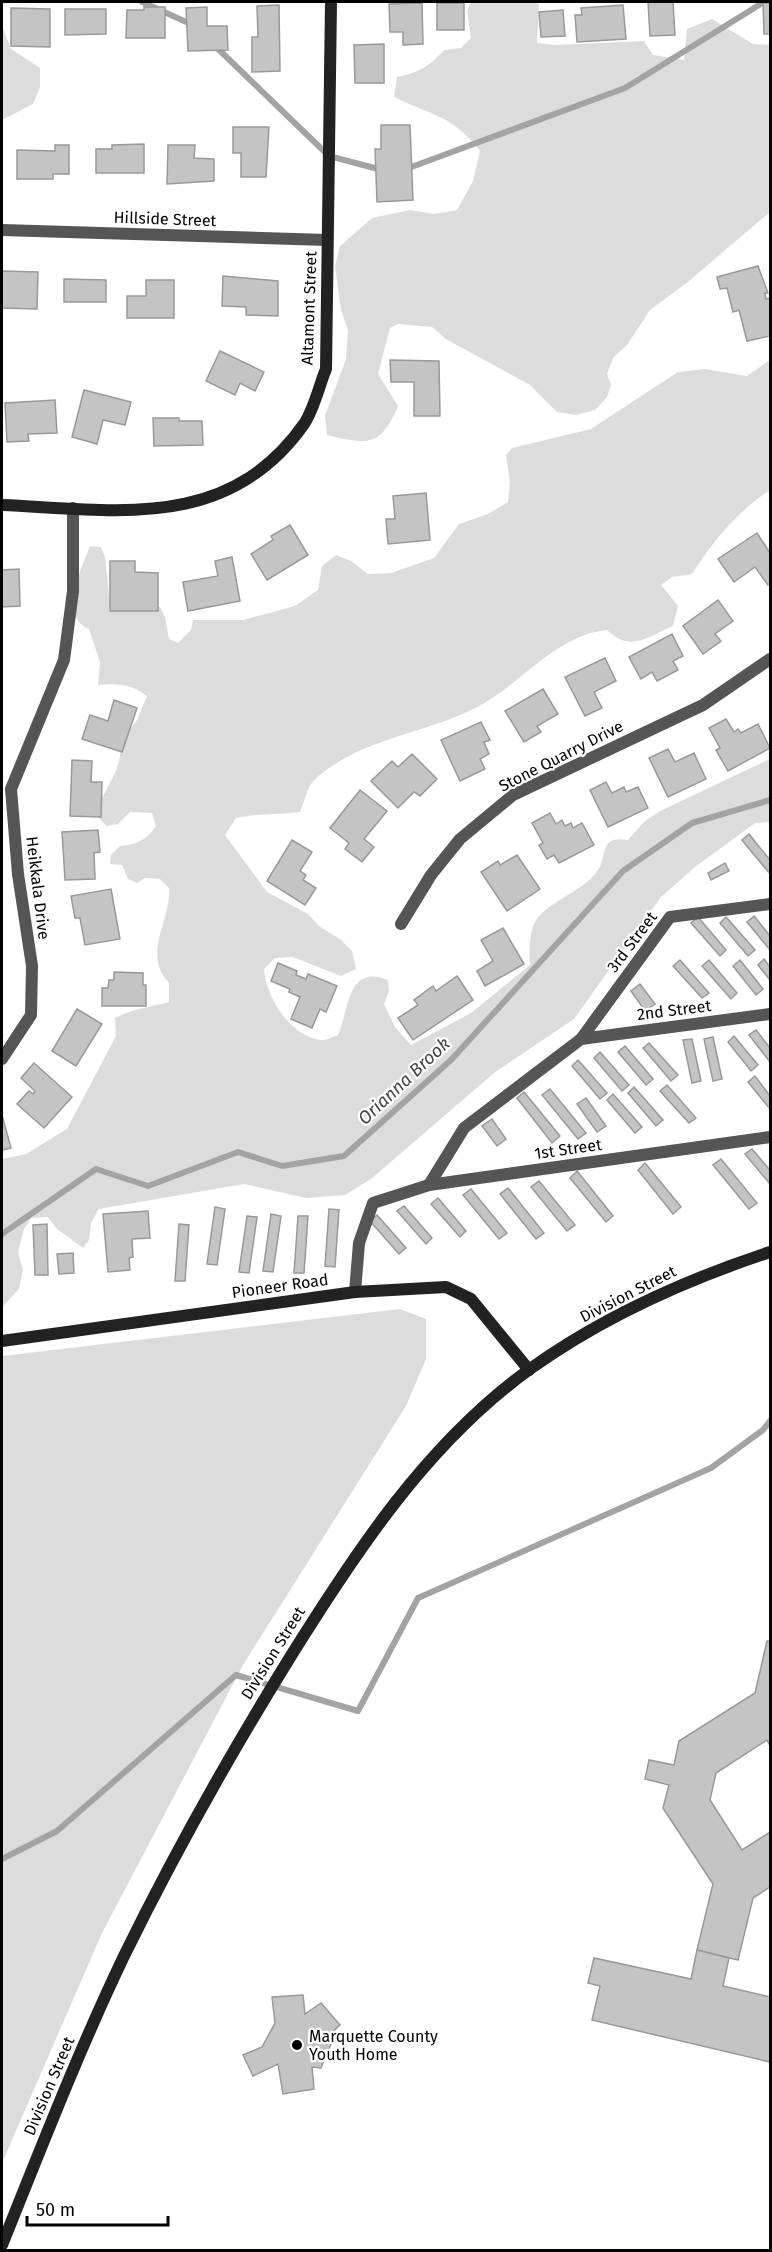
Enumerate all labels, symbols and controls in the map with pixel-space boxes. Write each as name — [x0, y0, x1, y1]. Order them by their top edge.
street label: Hillside Street — [113, 208, 217, 230]
street label: Altamont Street — [298, 250, 320, 365]
street label: Stone Quarry Drive — [496, 716, 626, 796]
street label: Heikkala Drive — [22, 835, 54, 941]
street label: 3rd Street — [603, 908, 661, 976]
street label: 2nd Street — [636, 996, 712, 1024]
water label: Orianna Brook — [353, 1033, 455, 1129]
street label: 1st Street — [533, 1135, 603, 1163]
street label: Division Street — [577, 1261, 680, 1326]
street label: Pioneer Road — [231, 1270, 329, 1302]
street label: Division Street — [237, 1603, 309, 1703]
place label: Marquette County Youth Home — [309, 2027, 438, 2064]
street label: Division Street — [20, 2034, 78, 2138]
marker: Marquette County Youth Home — [290, 2038, 304, 2052]
scale bar — [27, 2189, 168, 2227]
text: 50 m — [36, 2199, 75, 2221]

